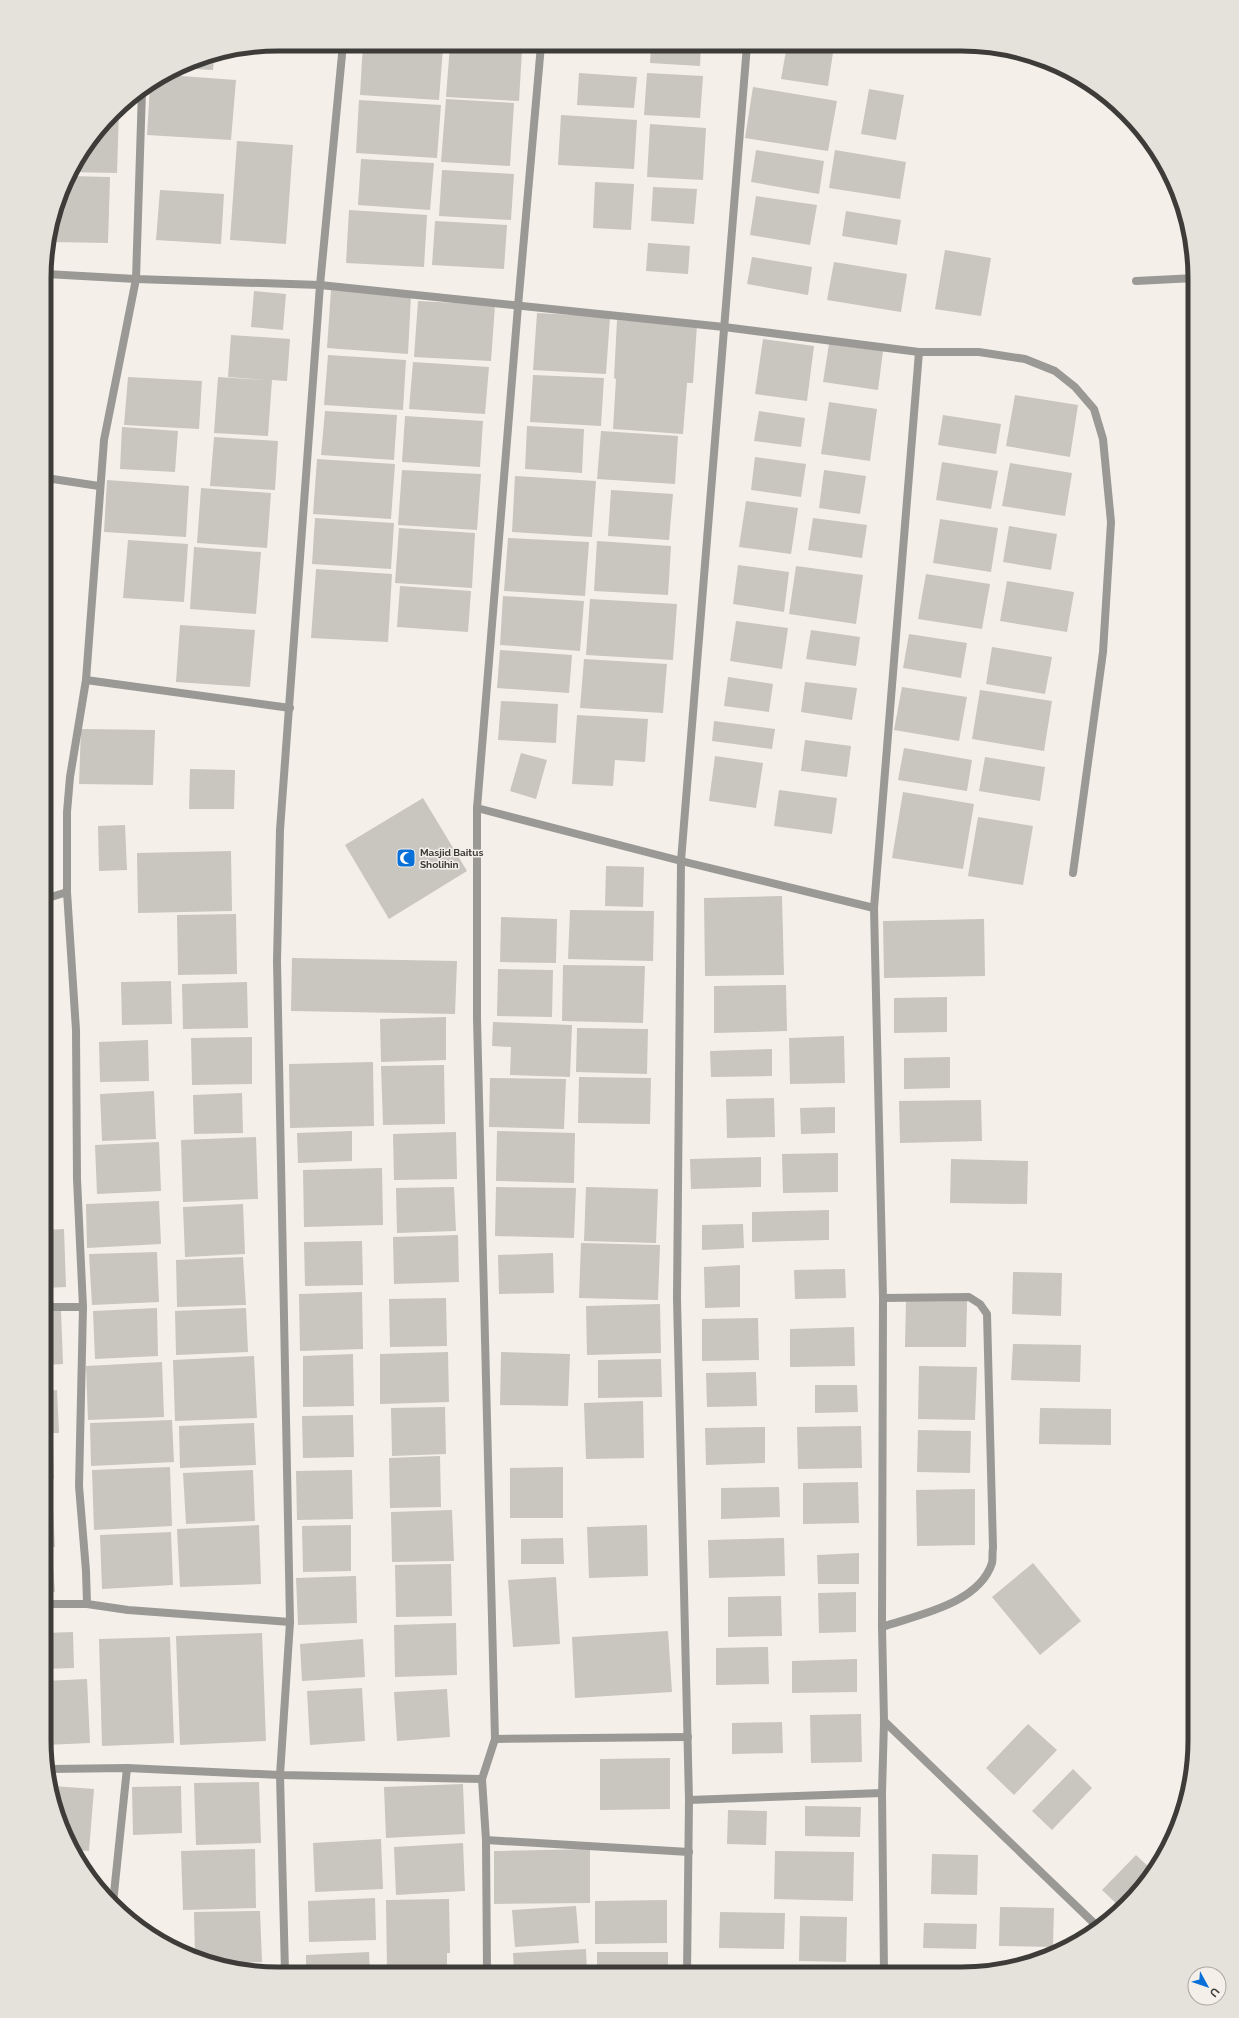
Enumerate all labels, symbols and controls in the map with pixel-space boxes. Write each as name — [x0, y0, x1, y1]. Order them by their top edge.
mosque icon: Masjid Baitus Sholihin — [395, 847, 417, 869]
place label: Masjid Baitus Sholihin — [420, 847, 483, 870]
north arrow — [1187, 1966, 1227, 2006]
text: U — [1207, 1985, 1222, 1999]

